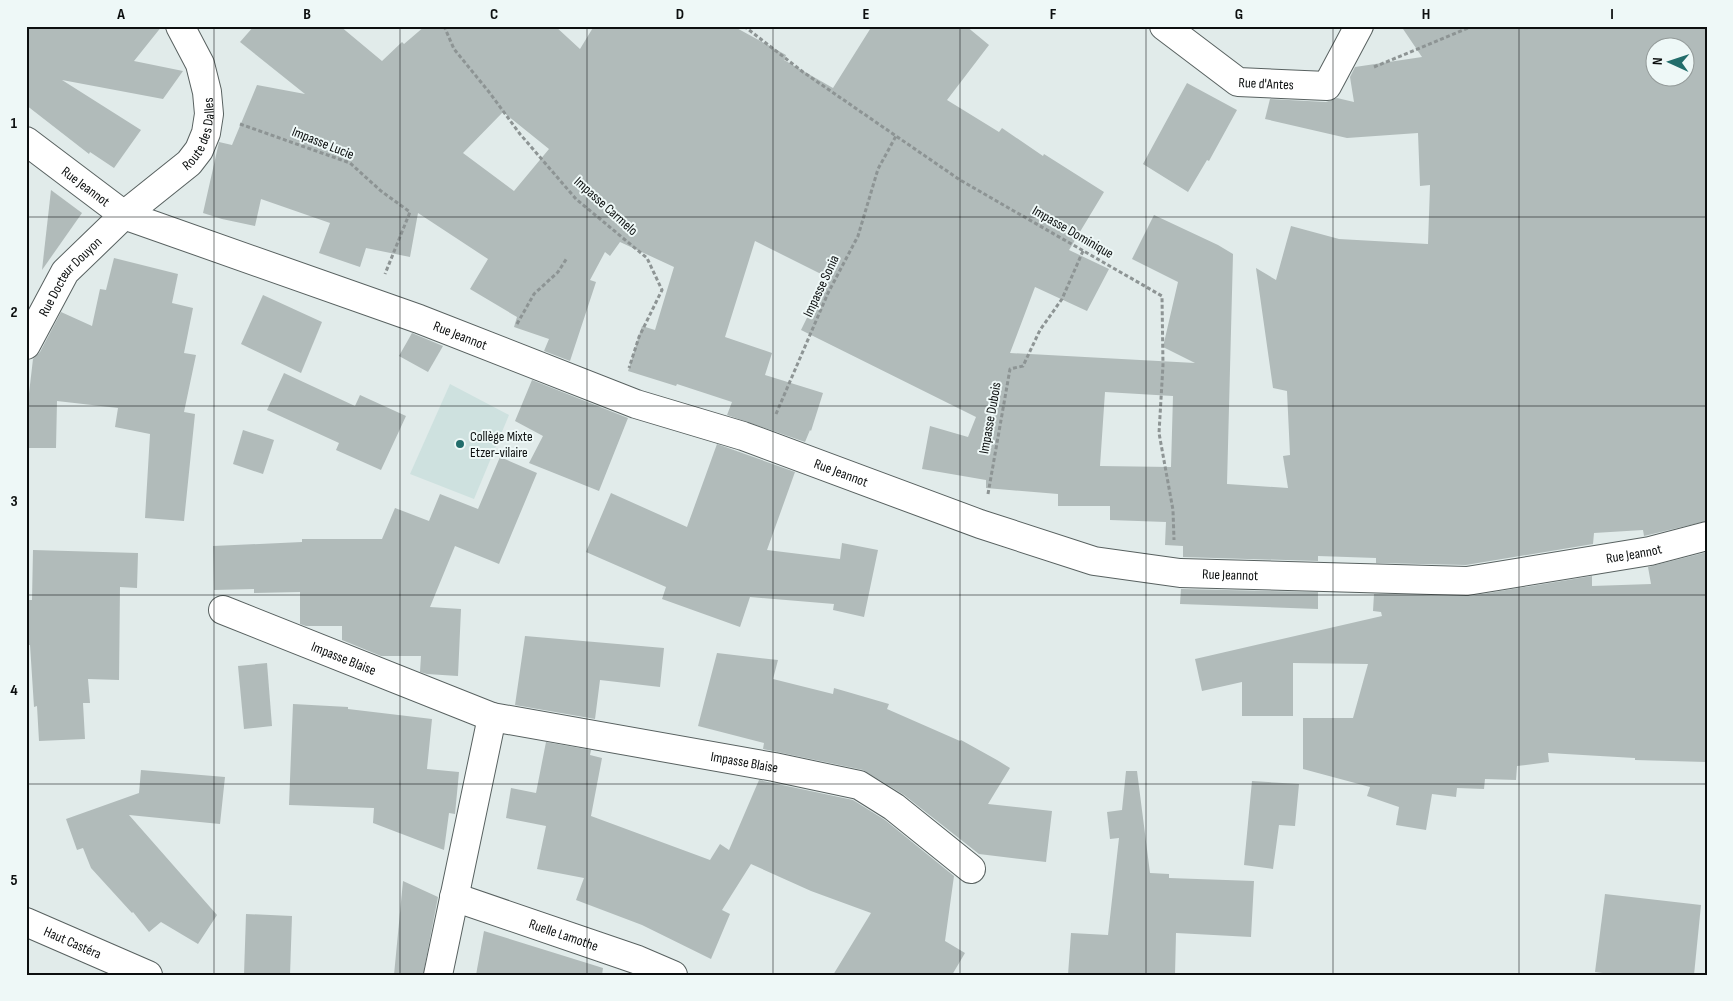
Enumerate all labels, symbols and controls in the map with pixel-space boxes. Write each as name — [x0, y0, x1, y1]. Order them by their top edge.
text: A — [116, 5, 125, 24]
text: B — [303, 5, 311, 24]
text: C — [490, 5, 498, 24]
text: D — [676, 5, 684, 24]
text: E — [863, 5, 870, 24]
text: F — [1050, 5, 1057, 24]
text: G — [1235, 5, 1243, 24]
text: H — [1422, 5, 1430, 24]
text: I — [1610, 5, 1614, 24]
north arrow — [1646, 38, 1696, 88]
text: N — [1649, 57, 1666, 66]
street label: Rue d'Antes — [1238, 74, 1294, 93]
street label: Route des Dalles — [179, 97, 217, 174]
text: 1 — [11, 114, 18, 133]
street label: Impasse Lucie — [289, 123, 357, 163]
street label: Rue Jeannot — [58, 162, 113, 210]
street label: Impasse Carmelo — [571, 173, 641, 239]
street label: Impasse Dominique — [1029, 202, 1117, 262]
street label: Rue Docteur Douyon — [35, 233, 105, 319]
street label: Impasse Sonia — [799, 252, 843, 320]
text: 2 — [10, 303, 18, 322]
street label: Rue Jeannot — [431, 317, 490, 353]
street label: Impasse Dubois — [975, 381, 1005, 455]
place label: Collège Mixte Etzer-vilaire — [470, 428, 533, 461]
marker: Collège Mixte Etzer-vilaire — [454, 438, 466, 450]
street label: Rue Jeannot — [812, 455, 870, 490]
text: 3 — [10, 492, 18, 511]
street label: Rue Jeannot — [1605, 540, 1663, 567]
street label: Rue Jeannot — [1202, 565, 1258, 584]
street label: Impasse Blaise — [309, 638, 379, 679]
text: 4 — [10, 681, 18, 700]
street label: Impasse Blaise — [709, 747, 780, 776]
text: 5 — [10, 871, 18, 890]
street label: Ruelle Lamothe — [527, 915, 601, 954]
street label: Haut Castéra — [41, 922, 104, 962]

